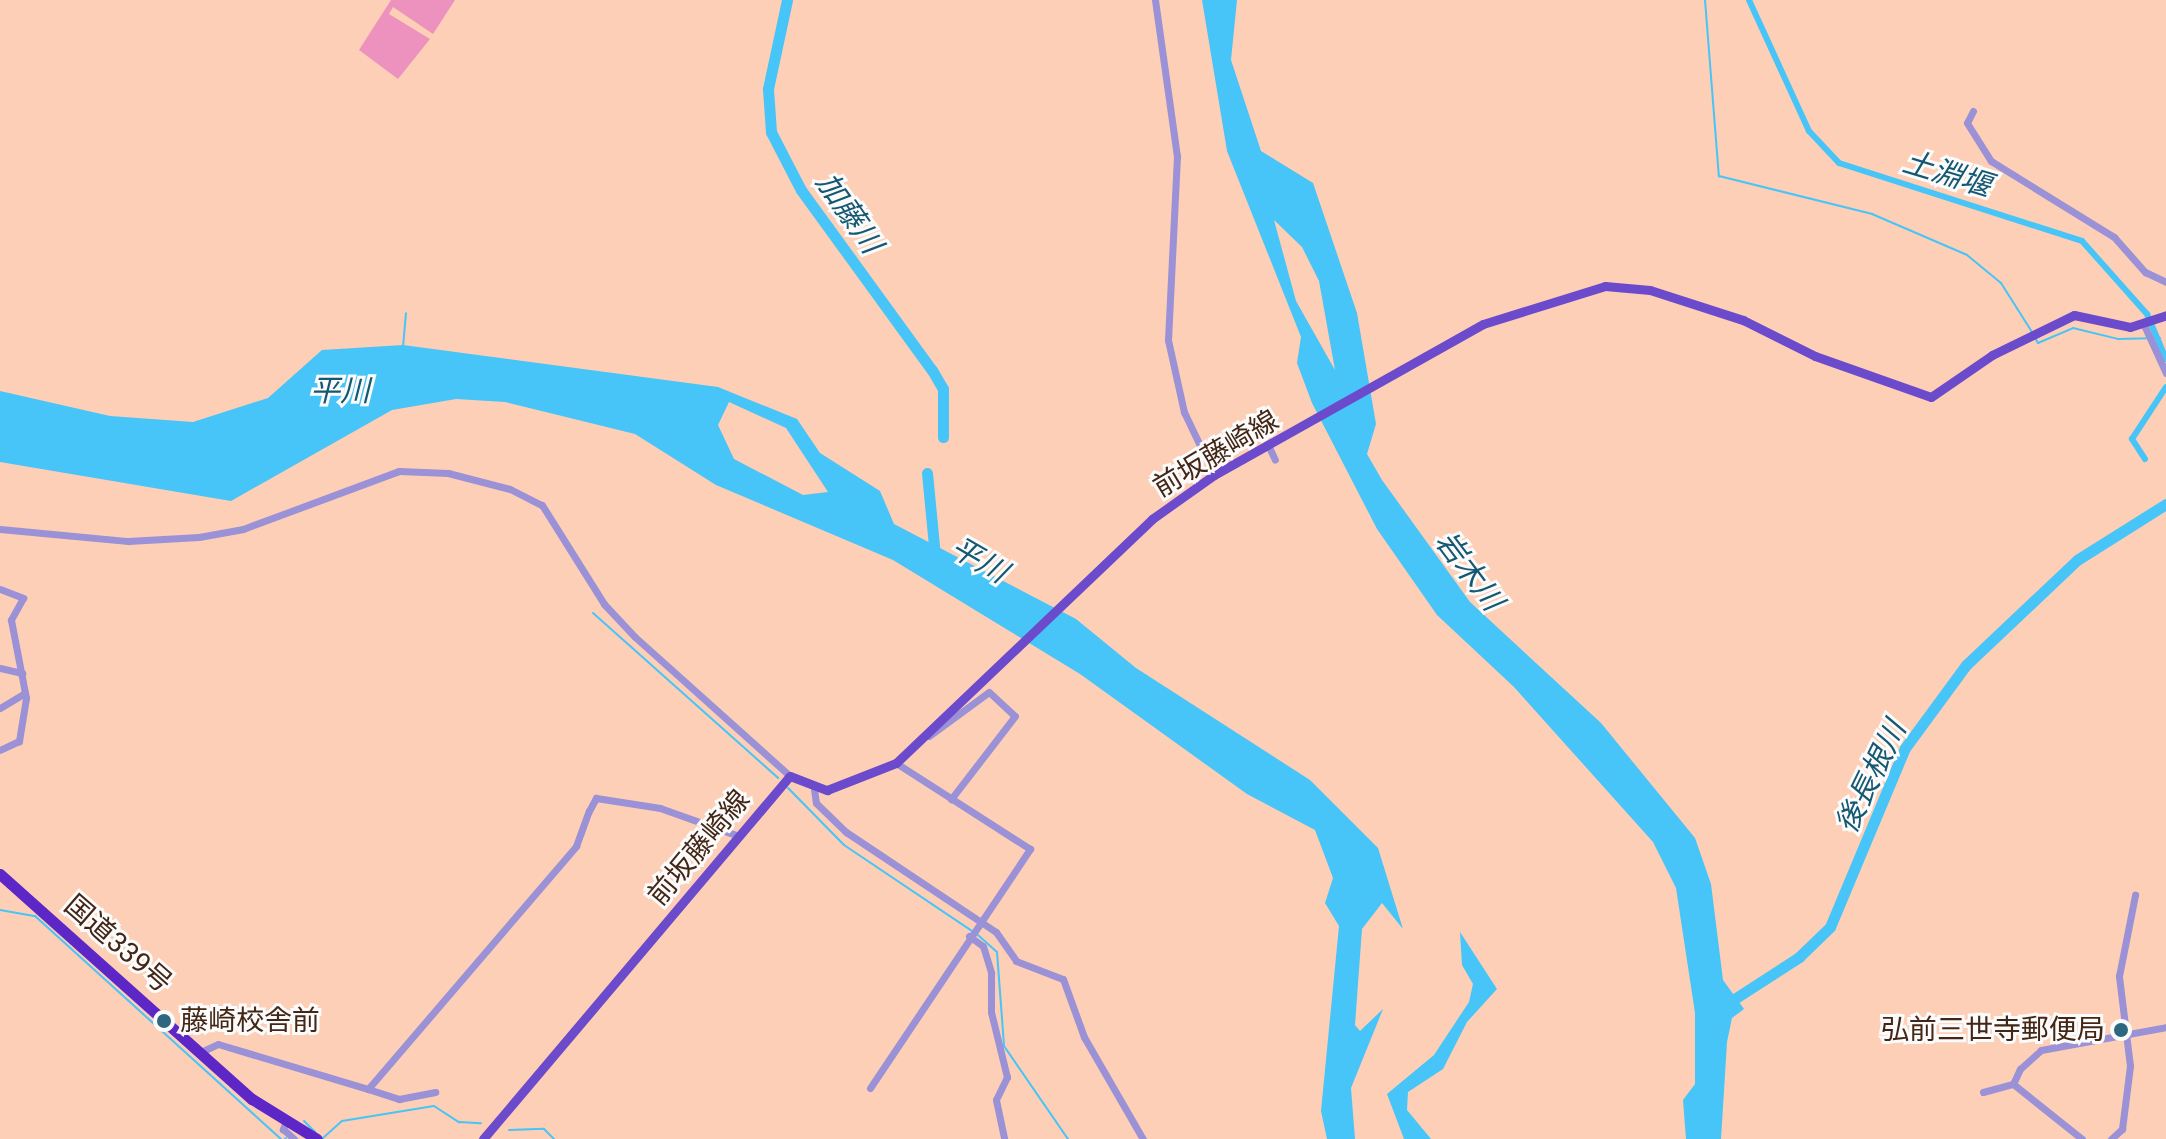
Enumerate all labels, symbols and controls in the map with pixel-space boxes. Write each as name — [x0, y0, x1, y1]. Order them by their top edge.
water label: 土淵堰 — [1899, 144, 1995, 204]
water label: 加藤川 — [808, 166, 890, 260]
water label: 平川 — [310, 373, 370, 409]
street label: 前坂藤崎線 — [1147, 404, 1285, 504]
water label: 岩木川 — [1428, 524, 1510, 618]
water label: 平川 — [944, 529, 1014, 591]
water label: 後長根川 — [1829, 715, 1913, 839]
street label: 前坂藤崎線 — [641, 784, 757, 912]
street label: 国道339号 — [57, 888, 179, 1000]
place label: 藤崎校舎前 — [180, 1004, 320, 1038]
marker: 藤崎校舎前 — [155, 1012, 173, 1030]
place label: 弘前三世寺郵便局 — [1881, 1013, 2105, 1047]
marker: 弘前三世寺郵便局 — [2112, 1021, 2130, 1039]

